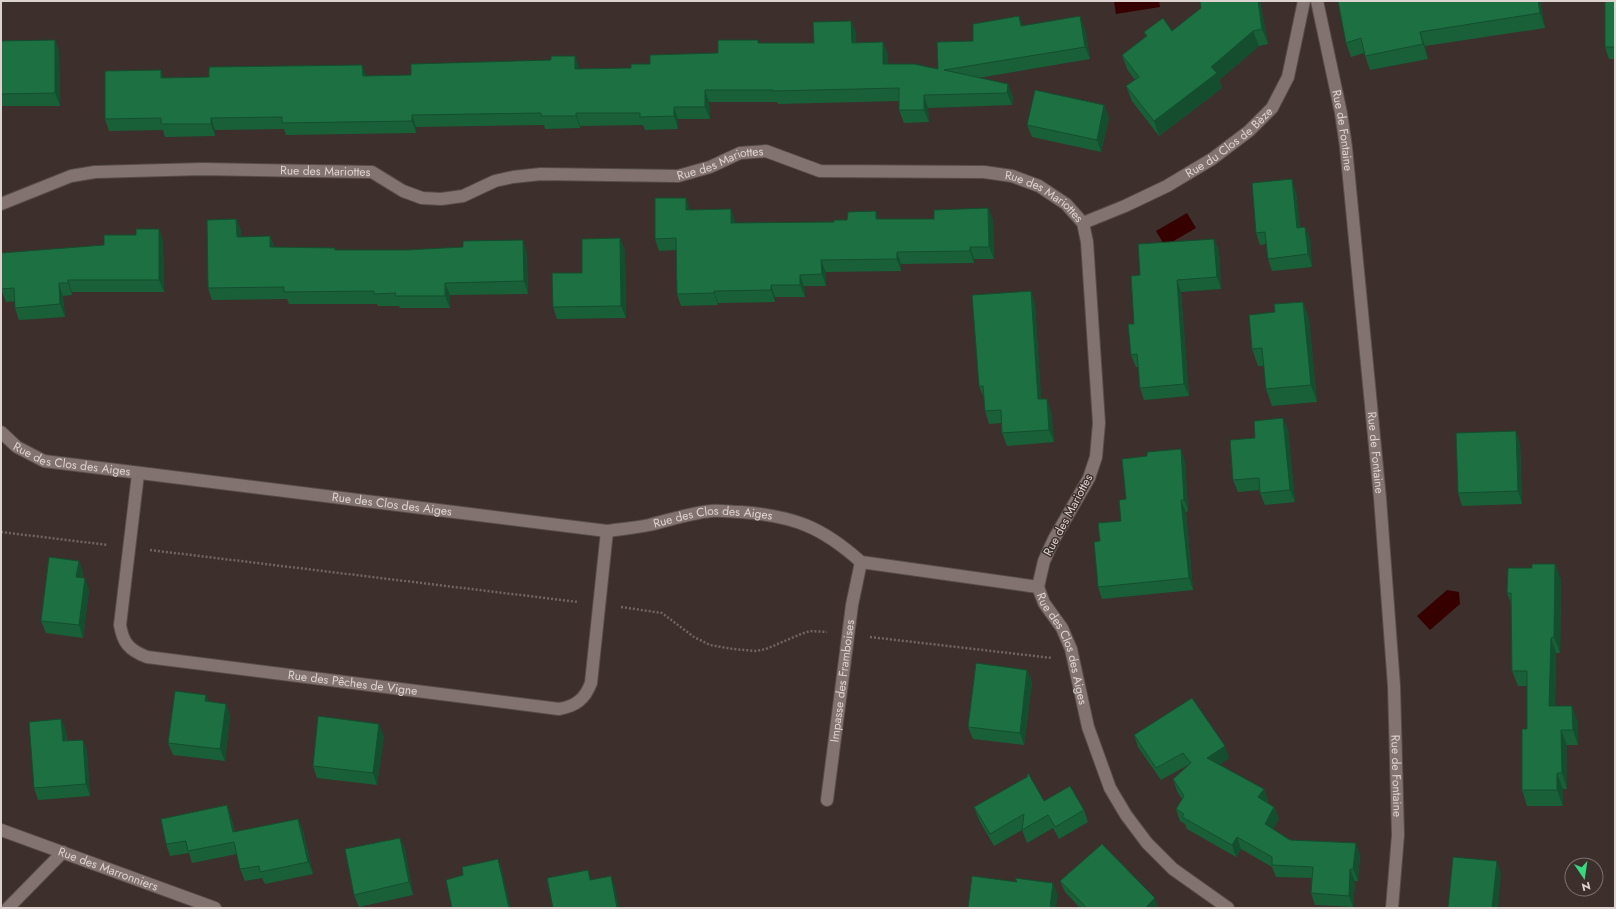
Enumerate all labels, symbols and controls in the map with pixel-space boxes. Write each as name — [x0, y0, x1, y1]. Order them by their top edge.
street label: Rue de Fontaine — [1327, 88, 1357, 172]
street label: Rue du Clos de Bèze — [1182, 103, 1277, 182]
street label: Rue des Mariottes — [675, 142, 764, 185]
street label: Rue des Mariottes — [280, 161, 371, 181]
street label: Rue des Mariottes — [1004, 166, 1088, 227]
street label: Rue de Fontaine — [1363, 411, 1389, 494]
street label: Rue des Clos des Aiges — [10, 437, 132, 481]
street label: Rue des Mariottes — [1039, 471, 1097, 559]
street label: Rue des Clos des Aiges — [331, 488, 453, 521]
street label: Rue des Clos des Aiges — [651, 502, 774, 533]
street label: Rue des Clos des Aiges — [1032, 590, 1092, 706]
street label: Impasse des Framboises — [825, 618, 859, 743]
street label: Rue des Pêches de Vigne — [287, 666, 419, 700]
street label: Rue de Fontaine — [1386, 735, 1407, 817]
street label: Rue des Marronniers — [56, 843, 161, 896]
north arrow — [1564, 857, 1604, 897]
text: N — [1580, 878, 1592, 896]

